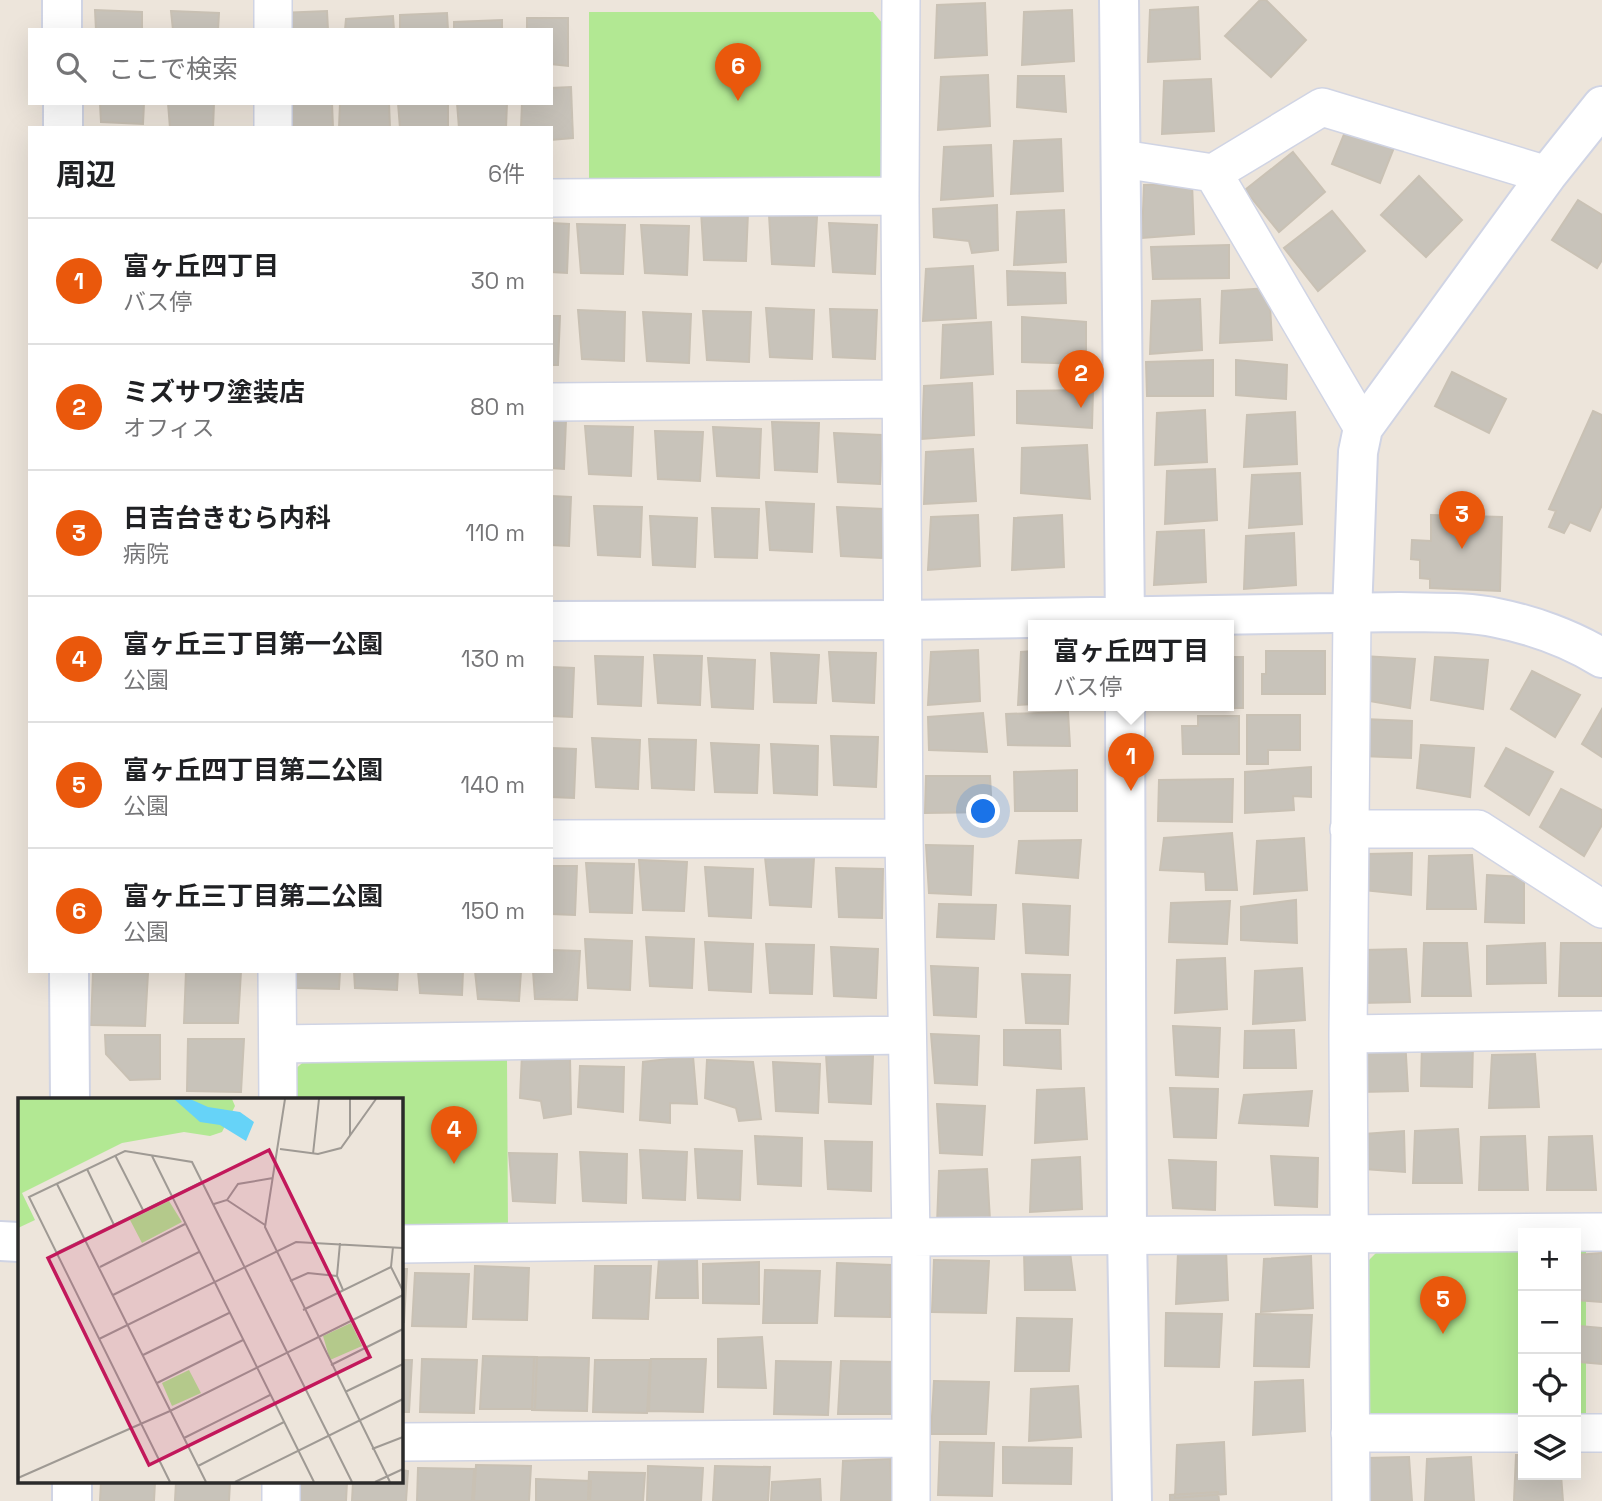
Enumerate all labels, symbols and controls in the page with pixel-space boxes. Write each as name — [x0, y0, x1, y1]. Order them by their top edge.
search box — [28, 28, 553, 105]
pin: 6 — [715, 43, 761, 101]
icon: search — [52, 48, 90, 86]
text: ここで検索 — [108, 52, 238, 86]
text: 周辺 — [56, 155, 116, 194]
text: 6件 — [488, 159, 525, 189]
text: 富ヶ丘四丁目 — [123, 249, 279, 283]
text: 1 — [74, 266, 84, 296]
text: 30 m — [471, 266, 525, 296]
text: バス停 — [123, 287, 192, 317]
pin: 2 — [1058, 350, 1104, 408]
text: ミズサワ塗装店 — [123, 375, 305, 409]
text: 2 — [72, 392, 86, 422]
text: 80 m — [470, 392, 525, 422]
text: オフィス — [123, 413, 215, 443]
pin: 3 — [1439, 491, 1485, 549]
text: 日吉台きむら内科 — [123, 501, 331, 535]
text: 3 — [72, 518, 86, 548]
text: 110 m — [465, 518, 525, 548]
text: 病院 — [123, 539, 169, 569]
popup — [1028, 620, 1234, 711]
text: 富ヶ丘三丁目第一公園 — [123, 627, 383, 661]
text: 富ヶ丘四丁目 — [1053, 634, 1209, 668]
text: 4 — [72, 644, 86, 674]
text: 130 m — [461, 644, 525, 674]
text: 公園 — [123, 665, 169, 695]
text: バス停 — [1053, 672, 1122, 702]
pin: 1 — [1108, 733, 1154, 791]
text: 富ヶ丘四丁目第二公園 — [123, 753, 383, 787]
text: 5 — [72, 770, 86, 800]
text: 140 m — [461, 770, 525, 800]
text: 公園 — [123, 791, 169, 821]
your location — [966, 794, 1000, 828]
text: 富ヶ丘三丁目第二公園 — [123, 879, 383, 913]
text: 6 — [72, 896, 86, 926]
text: 150 m — [461, 896, 525, 926]
text: 公園 — [123, 917, 169, 947]
inset map — [18, 1098, 402, 1484]
pin: 4 — [431, 1106, 477, 1164]
map controls — [1518, 1228, 1581, 1480]
button: + — [1518, 1228, 1581, 1291]
pin: 5 — [1420, 1276, 1466, 1334]
button: − — [1518, 1291, 1581, 1354]
button: locate — [1518, 1354, 1581, 1417]
button: layers — [1518, 1417, 1581, 1480]

